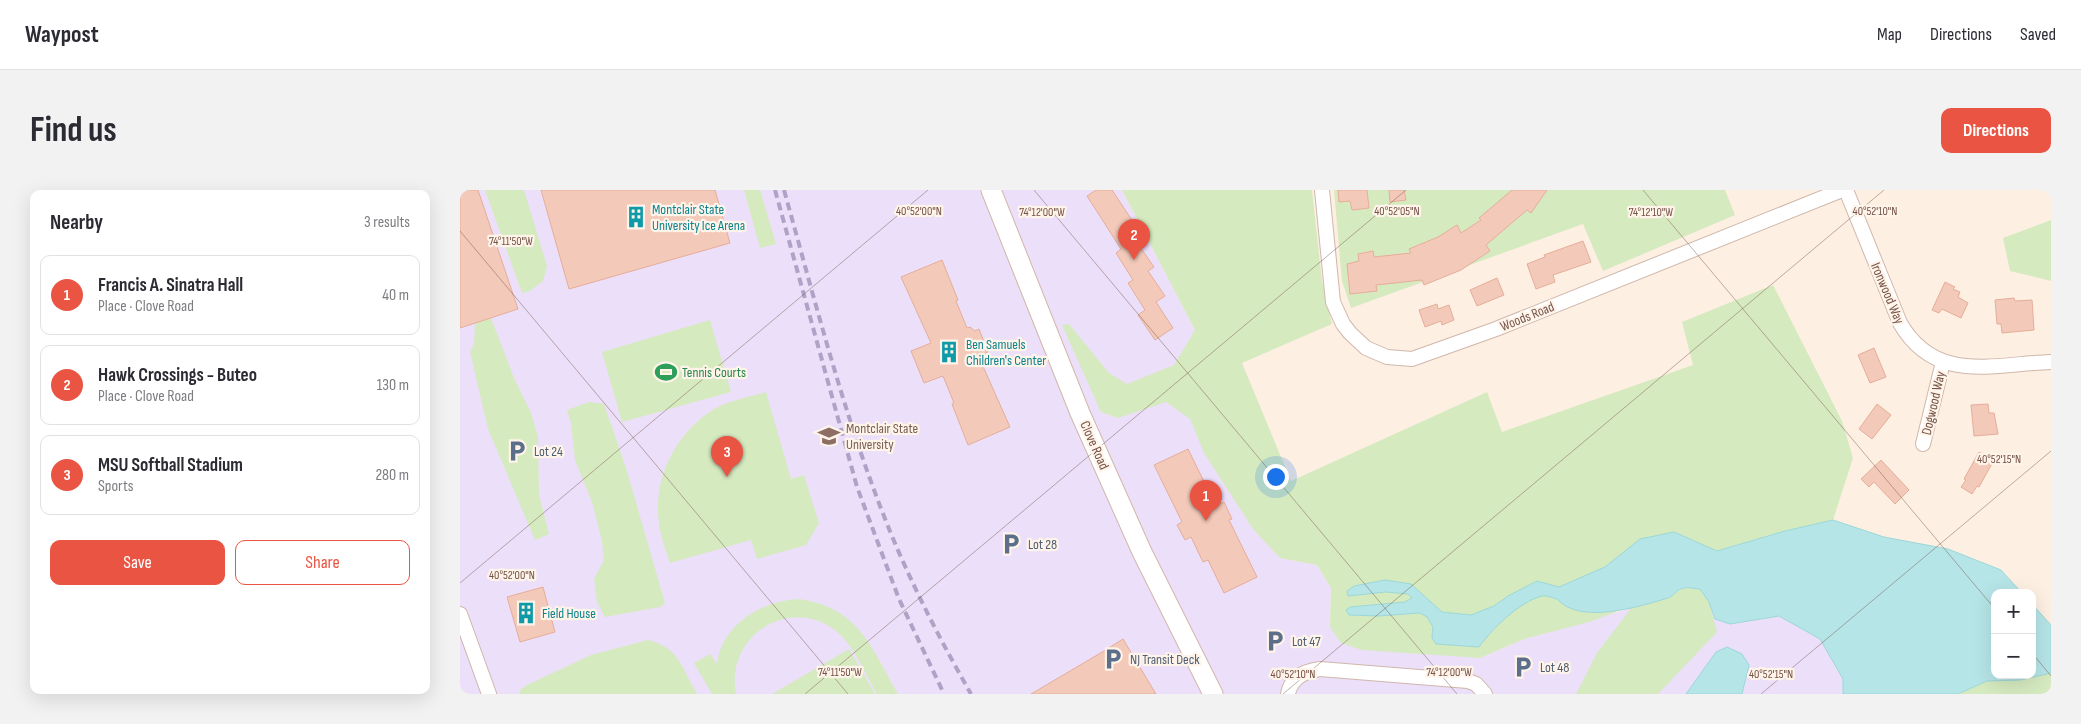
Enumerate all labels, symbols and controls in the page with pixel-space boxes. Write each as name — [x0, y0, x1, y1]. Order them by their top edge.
text: Waypost — [25, 20, 99, 49]
text: Map — [1877, 24, 1902, 45]
text: Directions — [1930, 24, 1992, 45]
text: Saved — [2020, 24, 2056, 45]
button: Directions — [1941, 108, 2051, 153]
text: Find us — [30, 109, 117, 152]
place label: Montclair State University Ice Arena — [652, 201, 745, 234]
building icon: Montclair State University Ice Arena — [623, 204, 649, 230]
text: 40°52'00"N — [896, 204, 942, 219]
text: 40°52'05"N — [1374, 204, 1420, 219]
text: 40°52'10"N — [1853, 204, 1897, 219]
text: 74°12'00"W — [1019, 205, 1065, 220]
text: 74°12'10"W — [1629, 205, 1673, 220]
text: Nearby — [50, 210, 103, 235]
text: 3 results — [364, 213, 410, 232]
pin: 2 — [1118, 219, 1150, 260]
text: 74°11'50"W — [489, 234, 533, 249]
street label: Ironwood Way — [1867, 260, 1908, 327]
text: Francis A. Sinatra Hall — [98, 274, 243, 297]
text: 1 — [64, 286, 70, 305]
text: 40 m — [382, 286, 409, 305]
text: Place · Clove Road — [98, 297, 194, 316]
street label: Woods Road — [1498, 298, 1557, 335]
place label: Ben Samuels Children's Center — [966, 336, 1046, 369]
building icon: Ben Samuels Children's Center — [936, 339, 962, 365]
sports icon: Tennis Courts — [653, 359, 679, 385]
text: Hawk Crossings - Buteo — [98, 364, 257, 387]
place label: Tennis Courts — [682, 364, 746, 381]
street label: Dogwood Way — [1918, 369, 1949, 437]
text: 2 — [63, 376, 71, 395]
text: 130 m — [377, 376, 409, 395]
text: Place · Clove Road — [98, 387, 194, 406]
street label: Clove Road — [1076, 418, 1113, 472]
place label: Montclair State University — [846, 420, 918, 453]
school or university icon: Montclair State University — [816, 423, 842, 449]
pin: 3 — [711, 436, 743, 477]
parking icon: Lot 24 — [504, 438, 530, 464]
place label: Lot 24 — [534, 443, 563, 460]
text: 40°52'15"N — [1977, 452, 2021, 467]
text: MSU Softball Stadium — [98, 454, 243, 477]
your location — [1263, 464, 1289, 490]
text: 3 — [63, 466, 71, 485]
text: 280 m — [375, 466, 409, 485]
text: Sports — [98, 477, 133, 496]
pin: 1 — [1190, 480, 1222, 521]
parking icon: Lot 28 — [998, 531, 1024, 557]
place label: Lot 28 — [1028, 536, 1057, 553]
button: Save — [50, 540, 225, 585]
button: Share — [235, 540, 410, 585]
text: 40°52'00"N — [489, 568, 535, 583]
map controls — [1991, 589, 2036, 679]
button: + — [1991, 589, 2036, 634]
building icon: Field House — [513, 600, 539, 626]
place label: Field House — [542, 605, 596, 622]
parking icon: Lot 47 — [1262, 628, 1288, 654]
place label: Lot 47 — [1292, 633, 1321, 650]
button: − — [1991, 634, 2036, 679]
parking icon: NJ Transit Deck — [1100, 646, 1126, 672]
place label: NJ Transit Deck — [1130, 651, 1200, 668]
parking icon: Lot 48 — [1510, 654, 1536, 680]
place label: Lot 48 — [1540, 659, 1569, 676]
text: 74°11'50"W — [818, 665, 862, 680]
text: 74°12'00"W — [1426, 665, 1472, 680]
text: 40°52'10"N — [1271, 667, 1315, 682]
text: 40°52'15"N — [1749, 667, 1793, 682]

